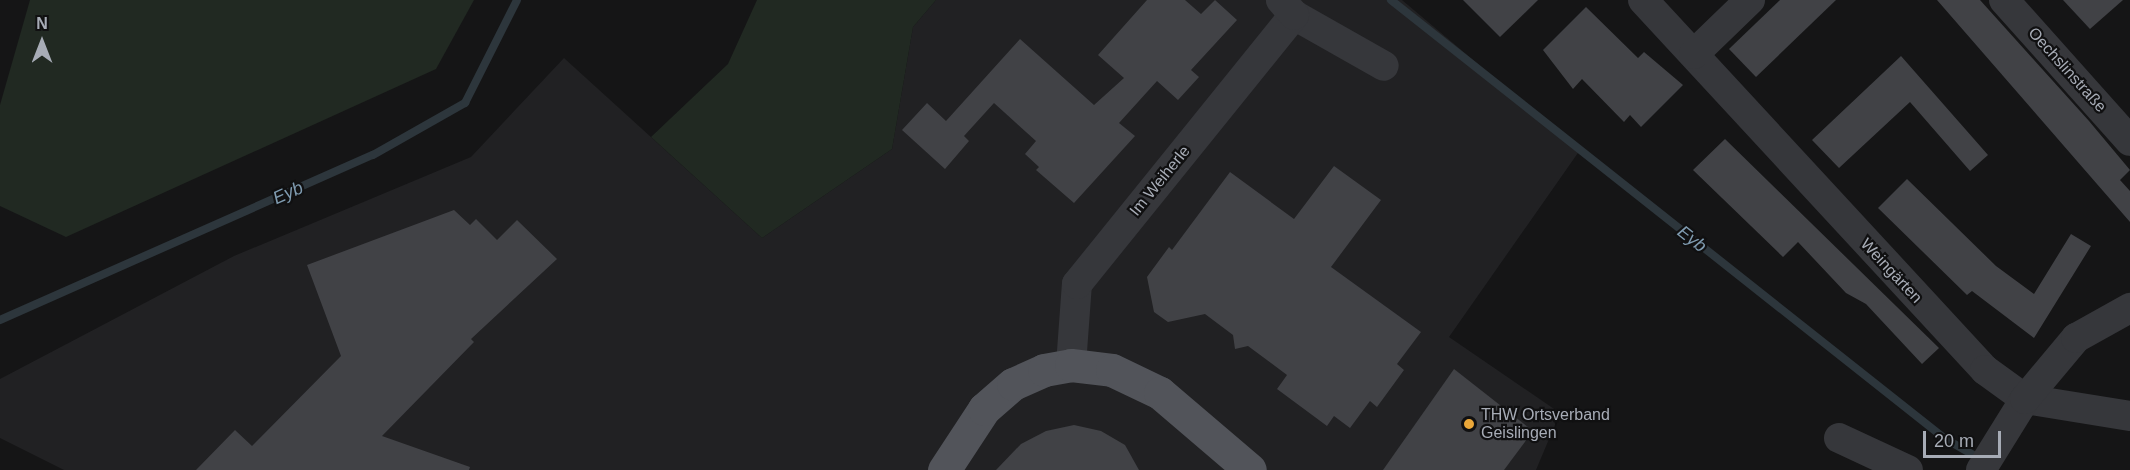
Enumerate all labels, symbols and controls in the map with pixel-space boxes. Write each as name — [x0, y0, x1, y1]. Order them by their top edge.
north arrow — [12, 12, 72, 72]
text: N — [36, 15, 48, 32]
street label: Oechslinstraße — [2024, 24, 2110, 116]
street label: Im Weiherle — [1126, 142, 1194, 220]
water label: Eyb — [269, 177, 307, 209]
water label: Eyb — [1673, 221, 1711, 257]
street label: Weingärten — [1856, 235, 1926, 307]
place label: THW Ortsverband Geislingen — [1481, 405, 1610, 443]
marker: THW Ortsverband Geislingen — [1462, 417, 1476, 431]
scale bar — [1926, 419, 2004, 457]
text: 20 m — [1934, 431, 1974, 451]

